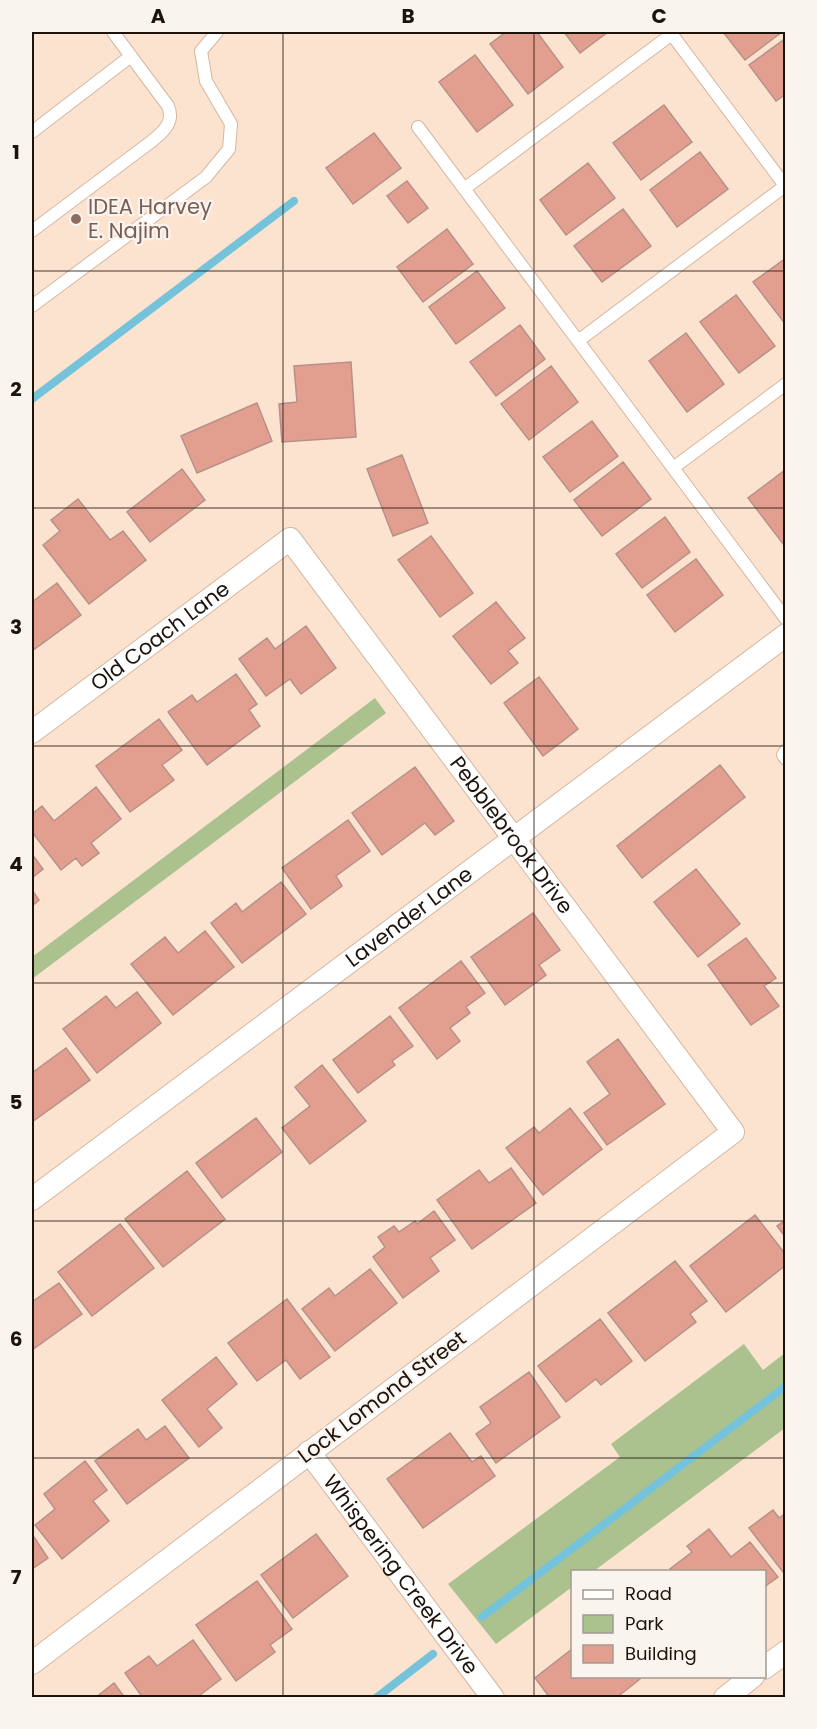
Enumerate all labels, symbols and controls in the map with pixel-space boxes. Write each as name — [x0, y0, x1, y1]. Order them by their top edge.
text: A — [151, 2, 166, 30]
text: B — [401, 2, 415, 30]
text: C — [651, 2, 667, 30]
text: 1 — [12, 138, 20, 166]
place label: IDEA Harvey E. Najim — [88, 192, 212, 245]
marker: IDEA Harvey E. Najim — [69, 212, 83, 226]
text: 2 — [10, 375, 22, 403]
street label: Old Coach Lane — [84, 574, 235, 697]
text: 3 — [10, 613, 22, 641]
street label: Pebblebrook Drive — [443, 750, 580, 920]
text: 4 — [9, 850, 23, 878]
street label: Lavender Lane — [339, 859, 478, 974]
text: 5 — [10, 1088, 23, 1116]
street label: Lock Lomond Street — [292, 1324, 472, 1470]
text: 6 — [10, 1325, 22, 1353]
street label: Whispering Creek Drive — [317, 1468, 485, 1680]
text: 7 — [11, 1563, 22, 1591]
legend — [571, 1570, 766, 1678]
text: Road — [625, 1581, 672, 1606]
text: Park — [625, 1611, 664, 1636]
text: Building — [625, 1641, 697, 1666]

